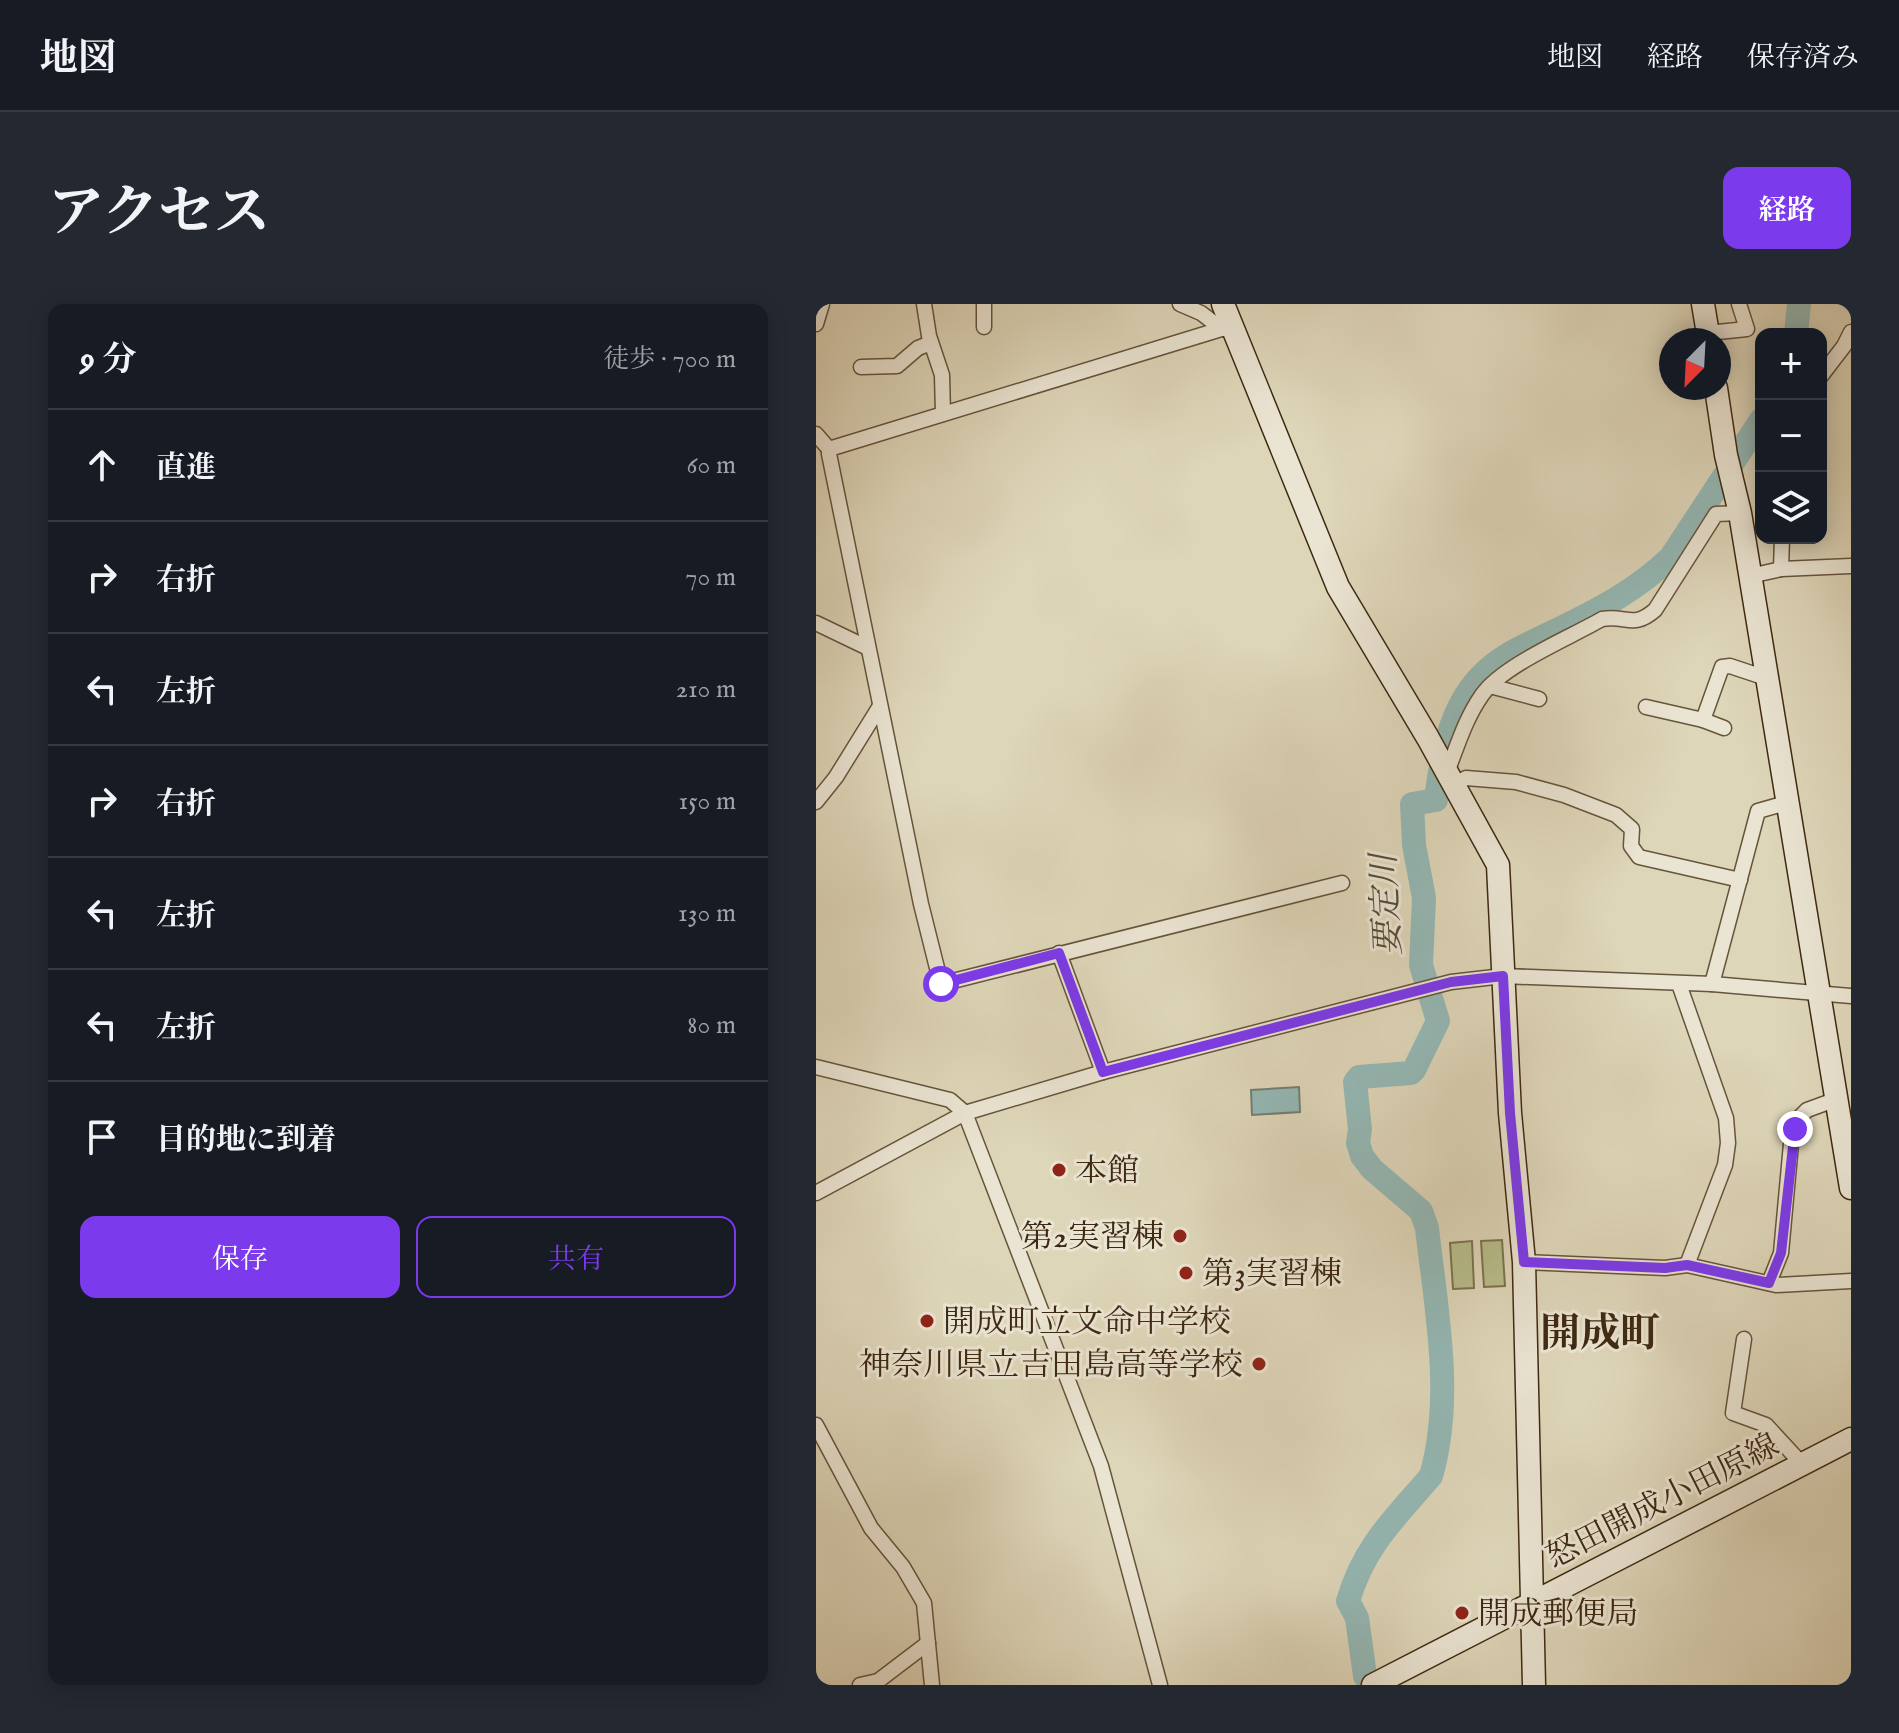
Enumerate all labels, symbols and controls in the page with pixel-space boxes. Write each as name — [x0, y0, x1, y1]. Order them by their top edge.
text: 地図 — [40, 36, 116, 84]
text: 地図 — [1547, 41, 1603, 76]
text: 経路 — [1647, 41, 1703, 76]
text: 保存済み — [1747, 41, 1859, 76]
button: 経路 — [1723, 167, 1851, 249]
text: アクセス — [48, 179, 270, 250]
north arrow — [1659, 328, 1731, 400]
map controls — [1755, 328, 1827, 544]
button: + — [1755, 328, 1827, 400]
text: 9 分 — [80, 339, 136, 382]
text: 徒歩 · 700 m — [603, 343, 736, 376]
button: − — [1755, 400, 1827, 472]
icon: ahead — [80, 443, 124, 487]
text: 60 m — [687, 449, 736, 482]
text: 直進 — [156, 450, 216, 488]
button: layers — [1755, 472, 1827, 544]
icon: right — [80, 555, 124, 599]
text: 70 m — [685, 561, 736, 594]
text: 右折 — [156, 562, 216, 600]
icon: left — [80, 667, 124, 711]
text: 210 m — [676, 673, 736, 706]
text: 左折 — [156, 674, 216, 712]
icon: right — [80, 779, 124, 823]
text: 150 m — [678, 785, 736, 818]
text: 右折 — [156, 786, 216, 824]
water label: 要定川 — [1363, 849, 1412, 957]
icon: left — [80, 891, 124, 935]
text: 130 m — [678, 897, 736, 930]
text: 左折 — [156, 898, 216, 936]
route start — [923, 966, 959, 1002]
icon: left — [80, 1003, 124, 1047]
text: 80 m — [687, 1009, 736, 1042]
text: 左折 — [156, 1010, 216, 1048]
route end — [1777, 1111, 1813, 1147]
icon: arrive — [80, 1115, 124, 1159]
text: 目的地に到着 — [156, 1122, 336, 1160]
place label: 本館 — [1075, 1152, 1139, 1193]
marker: 本館 — [1050, 1161, 1068, 1179]
button: 保存 — [80, 1216, 400, 1298]
button: 共有 — [416, 1216, 736, 1298]
place label: 第2実習棟 — [1021, 1218, 1164, 1259]
marker: 第2実習棟 — [1171, 1227, 1189, 1245]
place label: 第3実習棟 — [1202, 1255, 1342, 1296]
marker: 第3実習棟 — [1177, 1264, 1195, 1282]
place label: 開成町立文命中学校 — [943, 1303, 1231, 1344]
district label: 開成町 — [1540, 1310, 1660, 1361]
marker: 開成町立文命中学校 — [918, 1312, 936, 1330]
place label: 神奈川県立吉田島高等学校 — [859, 1346, 1243, 1387]
marker: 神奈川県立吉田島高等学校 — [1250, 1355, 1268, 1373]
street label: 怒田開成小田原線 — [1540, 1426, 1786, 1579]
place label: 開成郵便局 — [1478, 1595, 1638, 1636]
marker: 開成郵便局 — [1453, 1604, 1471, 1622]

